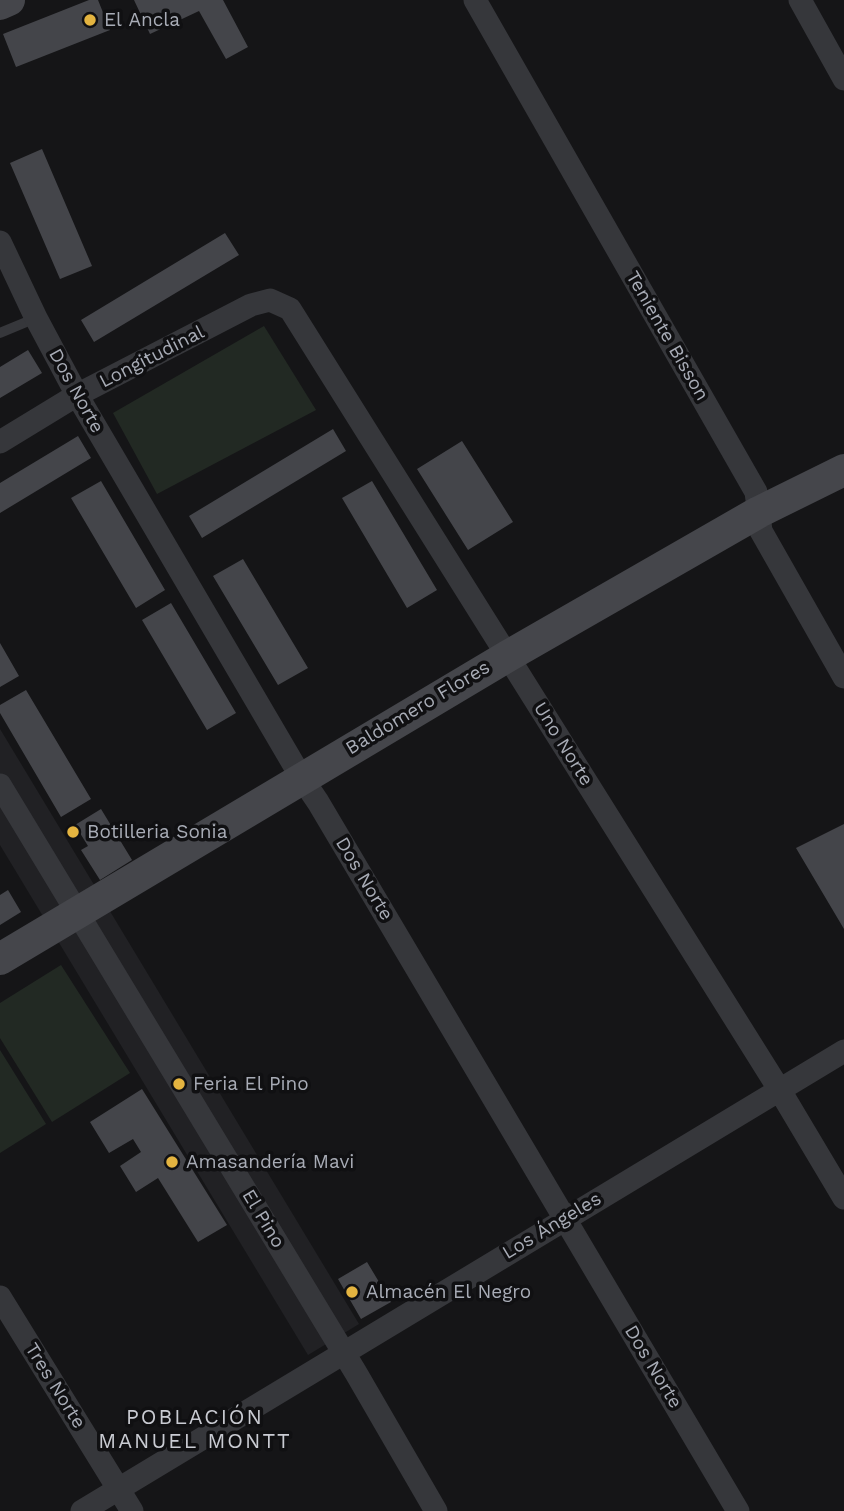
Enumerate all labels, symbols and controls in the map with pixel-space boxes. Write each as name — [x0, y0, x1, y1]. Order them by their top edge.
place label: El Ancla — [104, 9, 180, 31]
marker: El Ancla — [82, 12, 98, 28]
street label: Teniente Bisson — [621, 267, 713, 405]
street label: Longitudinal — [96, 321, 208, 393]
street label: Dos Norte — [44, 345, 108, 437]
street label: Baldomero Flores — [342, 656, 494, 760]
street label: Uno Norte — [528, 698, 598, 790]
place label: Botilleria Sonia — [87, 821, 227, 843]
marker: Botilleria Sonia — [65, 824, 81, 840]
street label: Dos Norte — [330, 833, 398, 925]
place label: Feria El Pino — [193, 1073, 309, 1095]
marker: Feria El Pino — [171, 1076, 187, 1092]
place label: Amasandería Mavi — [186, 1151, 354, 1173]
marker: Amasandería Mavi — [164, 1154, 180, 1170]
street label: El Pino — [237, 1186, 289, 1252]
street label: Los Ángeles — [498, 1188, 606, 1264]
place label: Almacén El Negro — [366, 1281, 531, 1303]
marker: Almacén El Negro — [344, 1284, 360, 1300]
street label: Dos Norte — [619, 1321, 687, 1413]
street label: Tres Norte — [20, 1339, 90, 1433]
district label: POBLACIÓN MANUEL MONTT — [100, 1405, 290, 1455]

